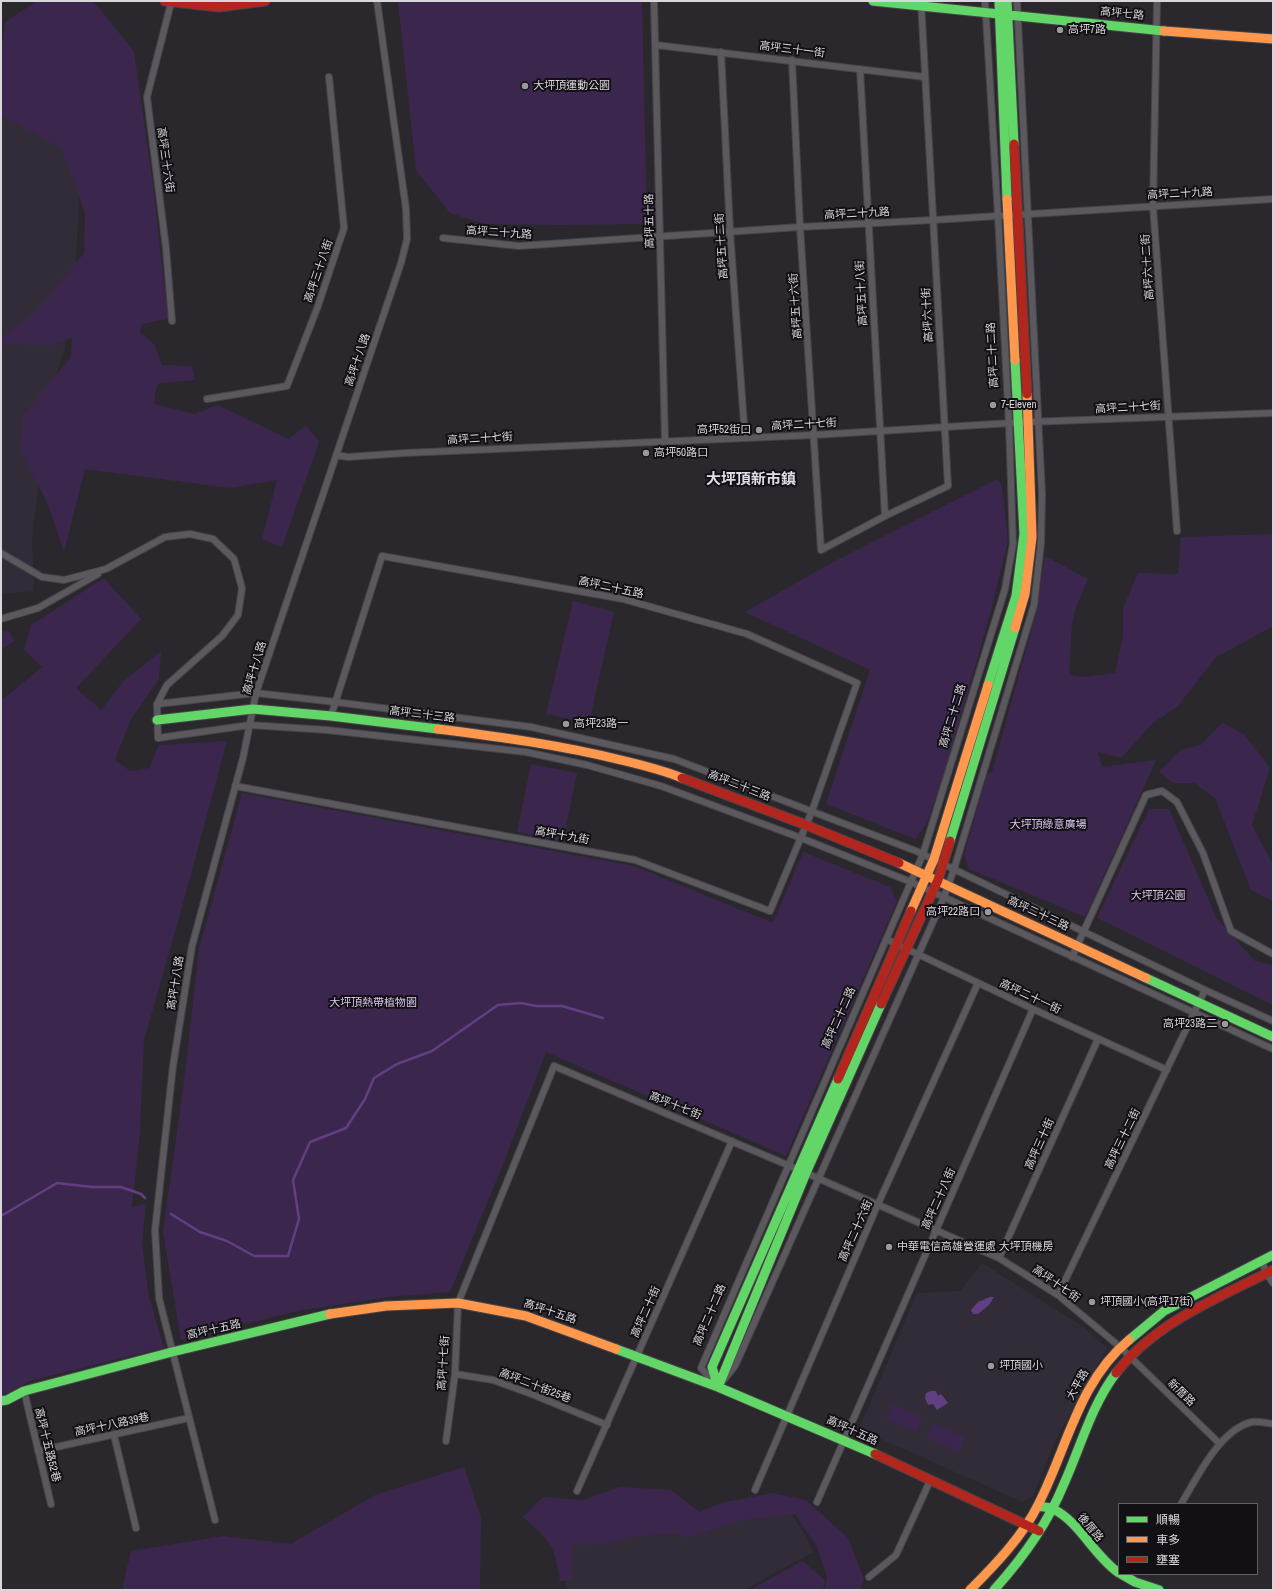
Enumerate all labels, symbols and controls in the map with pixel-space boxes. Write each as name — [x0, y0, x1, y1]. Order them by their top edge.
street label: 高坪七路 — [1099, 5, 1145, 23]
place label: 高坪7路 — [1068, 23, 1106, 37]
marker: 高坪7路 — [1055, 25, 1065, 35]
street label: 高坪三十一街 — [758, 39, 826, 61]
place label: 大坪頂運動公園 — [533, 79, 610, 93]
marker: 大坪頂運動公園 — [520, 81, 530, 91]
street label: 高坪三十六街 — [154, 126, 176, 194]
street label: 高坪二十九路 — [1147, 186, 1213, 202]
street label: 高坪五十路 — [643, 193, 657, 249]
street label: 高坪二十九路 — [824, 206, 890, 222]
street label: 高坪五十二街 — [713, 213, 731, 279]
street label: 高坪二十九路 — [466, 224, 532, 242]
street label: 高坪六十二街 — [1139, 234, 1157, 300]
street label: 高坪三十八街 — [302, 238, 336, 304]
street label: 高坪五十八街 — [854, 260, 870, 326]
street label: 高坪五十六街 — [787, 273, 805, 339]
street label: 高坪六十街 — [920, 287, 936, 343]
street label: 高坪二十二路 — [985, 322, 1001, 388]
street label: 高坪十八路 — [343, 332, 373, 388]
place label: 7-Eleven — [1001, 398, 1037, 412]
marker: 7-Eleven — [988, 400, 998, 410]
street label: 高坪二十七街 — [1095, 400, 1161, 416]
street label: 高坪二十七街 — [771, 417, 837, 433]
place label: 高坪52街口 — [697, 423, 751, 437]
marker: 高坪52街口 — [754, 425, 764, 435]
street label: 高坪二十七街 — [447, 431, 513, 447]
place label: 高坪50路口 — [654, 446, 708, 460]
marker: 高坪50路口 — [641, 448, 651, 458]
district label: 大坪頂新市鎮 — [706, 471, 796, 489]
street label: 高坪二十五路 — [577, 575, 645, 601]
street label: 高坪十八路 — [241, 640, 269, 696]
street label: 高坪二十二路 — [937, 683, 969, 749]
street label: 高坪二十三路 — [388, 704, 456, 726]
place label: 高坪23路一 — [574, 717, 628, 731]
marker: 高坪23路一 — [561, 719, 571, 729]
street label: 高坪二十三路 — [706, 768, 772, 804]
park label: 大坪頂綠意廣場 — [1010, 818, 1086, 832]
street label: 高坪十九街 — [534, 825, 590, 847]
park label: 大坪頂公園 — [1131, 889, 1185, 903]
street label: 高坪二十三路 — [1005, 894, 1071, 934]
place label: 高坪22路口 — [926, 905, 980, 919]
marker: 高坪22路口 — [983, 907, 993, 917]
street label: 高坪十八路 — [165, 955, 187, 1011]
street label: 高坪二十一街 — [997, 977, 1063, 1017]
street label: 高坪二十二路 — [820, 985, 858, 1051]
park label: 大坪頂熱帶植物園 — [329, 996, 417, 1010]
place label: 高坪23路二 — [1163, 1017, 1217, 1031]
marker: 高坪23路二 — [1220, 1019, 1230, 1029]
street label: 高坪十七街 — [647, 1090, 703, 1122]
street label: 高坪三十二街 — [1103, 1106, 1143, 1172]
street label: 高坪三十街 — [1023, 1116, 1057, 1172]
street label: 高坪二十八街 — [920, 1166, 958, 1232]
street label: 高坪二十六街 — [837, 1198, 875, 1264]
place label: 中華電信高雄營運處 大坪頂機房 — [897, 1240, 1054, 1254]
marker: 中華電信高雄營運處 大坪頂機房 — [884, 1242, 894, 1252]
street label: 高坪十七街 — [1030, 1263, 1082, 1305]
street label: 高坪二十二路 — [691, 1282, 729, 1348]
street label: 高坪二十街 — [629, 1284, 663, 1340]
place label: 坪頂國小(高坪17街) — [1100, 1295, 1193, 1309]
street label: 高坪十五路 — [522, 1297, 578, 1327]
marker: 坪頂國小(高坪17街) — [1087, 1297, 1097, 1307]
street label: 高坪十五路 — [186, 1317, 242, 1343]
street label: 高坪十七街 — [435, 1335, 453, 1391]
place label: 坪頂國小 — [999, 1359, 1043, 1373]
marker: 坪頂國小 — [986, 1361, 996, 1371]
street label: 高坪二十街25巷 — [497, 1366, 573, 1406]
street label: 大平路 — [1064, 1367, 1092, 1403]
street label: 新厝路 — [1165, 1377, 1197, 1409]
street label: 高坪十五路52巷 — [31, 1407, 63, 1483]
street label: 高坪十八路39巷 — [73, 1411, 151, 1439]
street label: 高坪十五路 — [824, 1414, 880, 1448]
legend — [1118, 1503, 1258, 1575]
street label: 後厝路 — [1074, 1511, 1106, 1545]
text: 順暢 — [1156, 1512, 1180, 1528]
text: 車多 — [1156, 1532, 1180, 1548]
text: 壅塞 — [1156, 1552, 1180, 1568]

